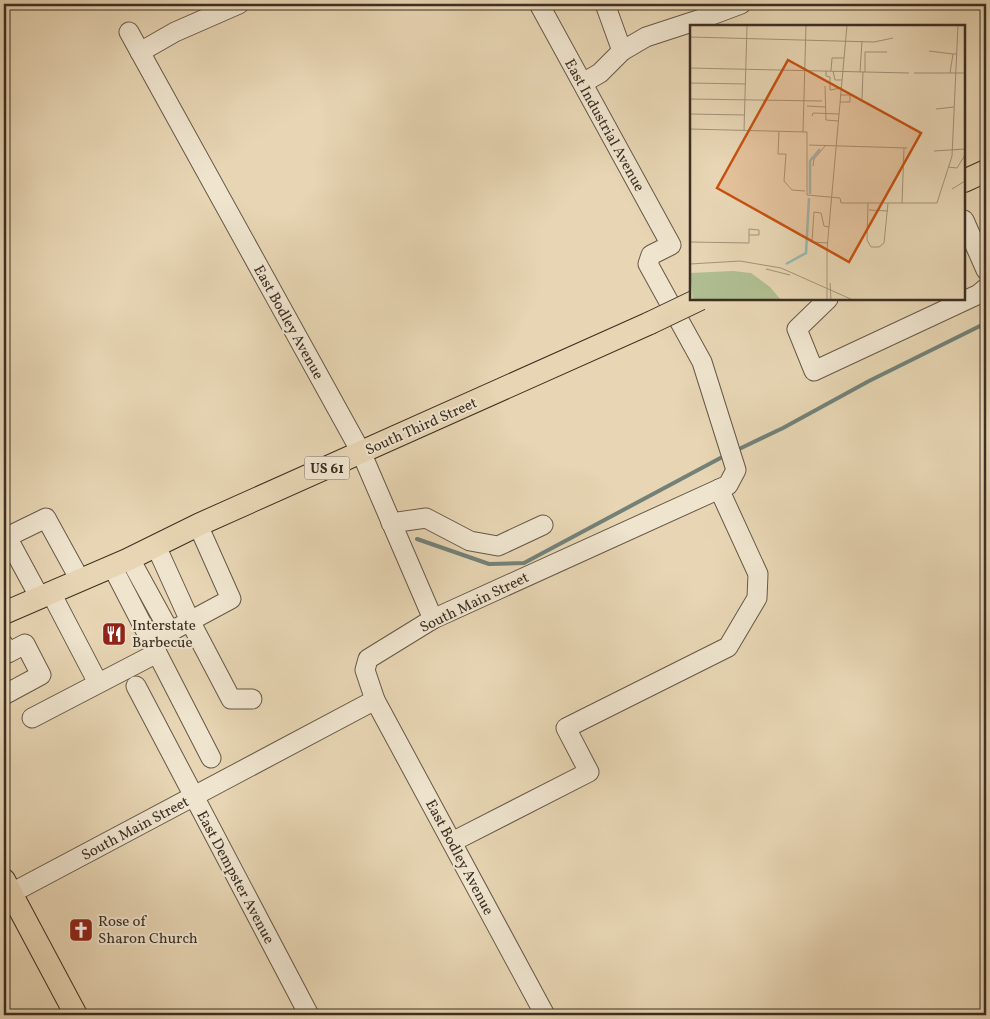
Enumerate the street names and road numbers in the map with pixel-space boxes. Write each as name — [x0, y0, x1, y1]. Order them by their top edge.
street label: East Industrial Avenue — [558, 56, 649, 196]
street label: East Bodley Avenue — [247, 262, 328, 384]
street label: South Third Street — [362, 393, 481, 461]
road number: US 61 — [304, 456, 350, 479]
street label: South Main Street — [417, 568, 533, 639]
street label: South Main Street — [78, 792, 193, 867]
street label: East Bodley Avenue — [419, 796, 498, 919]
street label: East Dempster Avenue — [191, 807, 279, 948]

